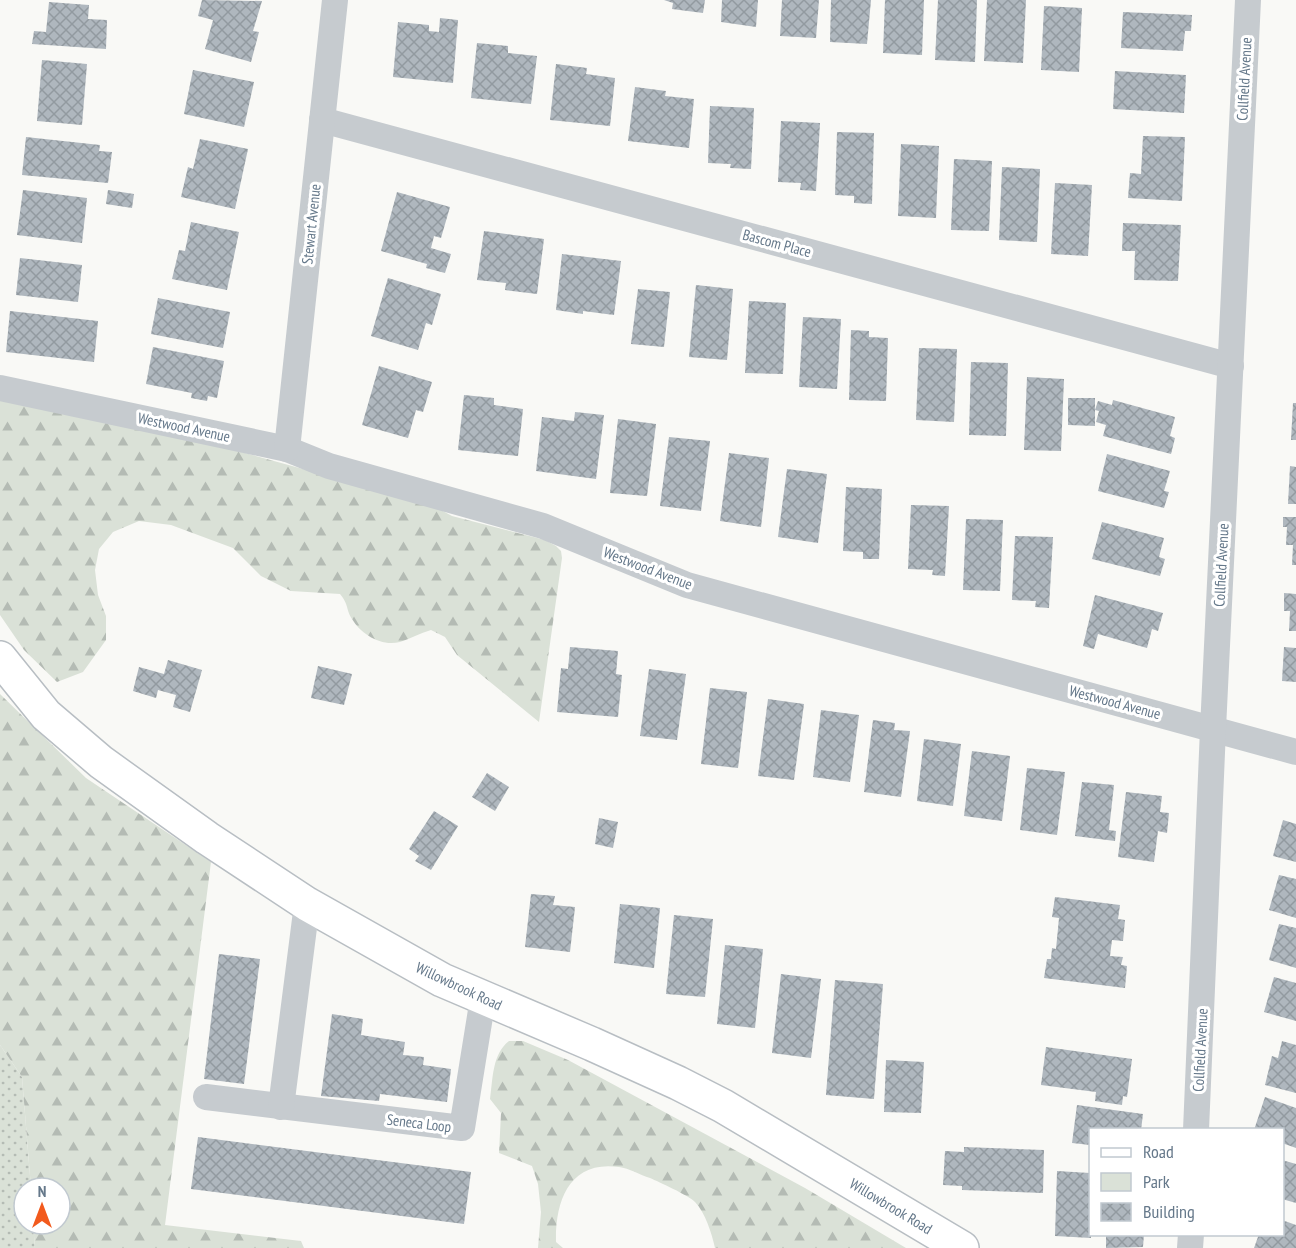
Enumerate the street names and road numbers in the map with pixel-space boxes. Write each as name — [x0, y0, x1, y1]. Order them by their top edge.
street label: Collfield Avenue — [1232, 37, 1256, 121]
street label: Stewart Avenue — [297, 183, 325, 265]
street label: Bascom Place — [741, 225, 813, 261]
street label: Westwood Avenue — [136, 408, 232, 446]
street label: Collfield Avenue — [1209, 523, 1233, 607]
street label: Westwood Avenue — [601, 542, 695, 594]
street label: Westwood Avenue — [1067, 681, 1163, 723]
street label: Willowbrook Road — [413, 958, 505, 1014]
street label: Collfield Avenue — [1188, 1008, 1212, 1092]
street label: Seneca Loop — [386, 1110, 452, 1136]
street label: Willowbrook Road — [846, 1174, 936, 1238]

